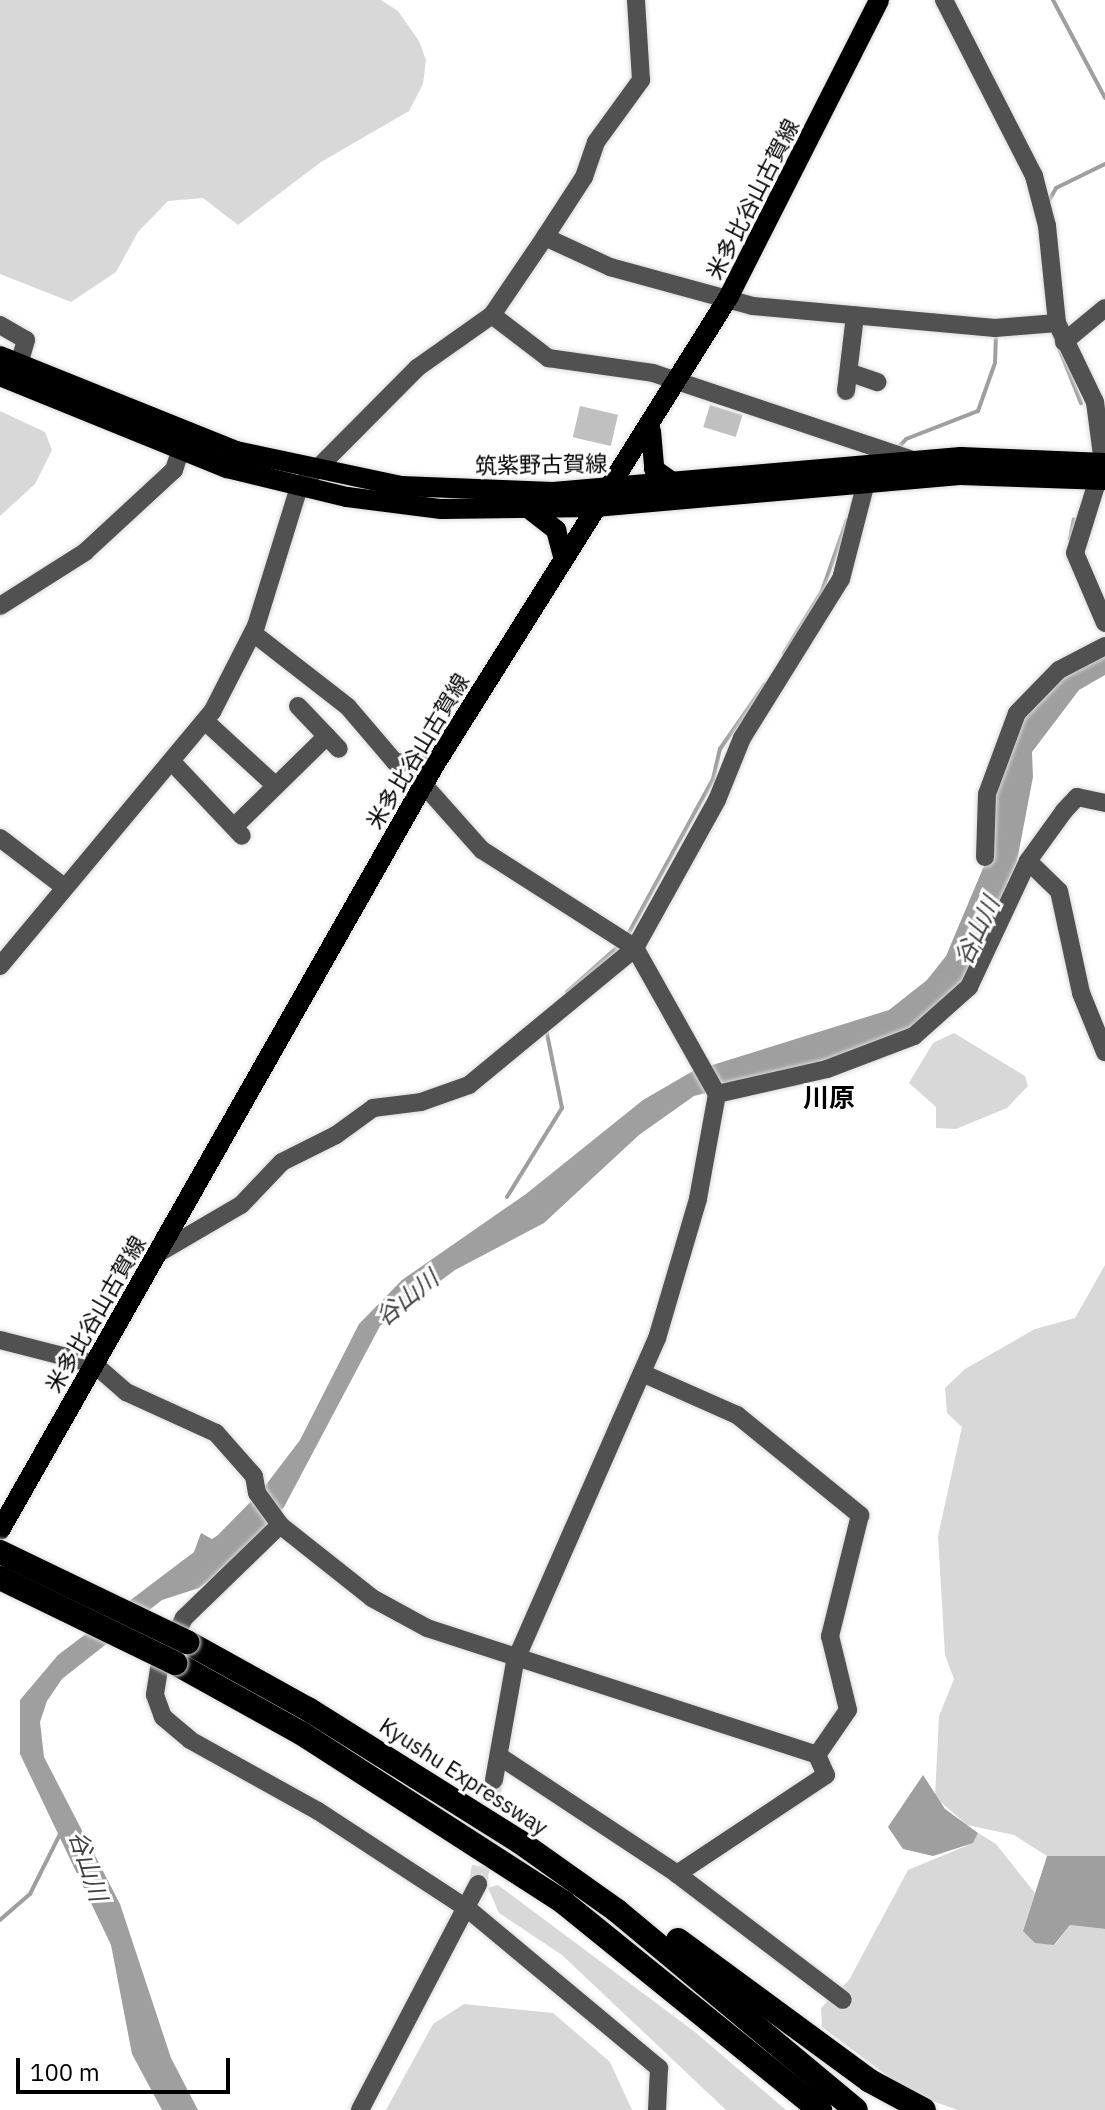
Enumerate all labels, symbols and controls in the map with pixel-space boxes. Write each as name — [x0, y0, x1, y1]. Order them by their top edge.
street label: 米多比谷山古賀線 — [700, 115, 804, 283]
street label: 筑紫野古賀線 — [475, 450, 607, 478]
street label: 米多比谷山古賀線 — [360, 669, 474, 833]
water label: 谷山川 — [949, 892, 1005, 970]
district label: 川原 — [803, 1082, 855, 1114]
street label: 米多比谷山古賀線 — [40, 1231, 150, 1397]
water label: 谷山川 — [370, 1264, 444, 1332]
street label: Kyushu Expressway — [375, 1712, 553, 1840]
water label: 谷山川 — [63, 1827, 113, 1905]
scale bar — [20, 2042, 234, 2092]
text: 100 m — [30, 2056, 100, 2088]

